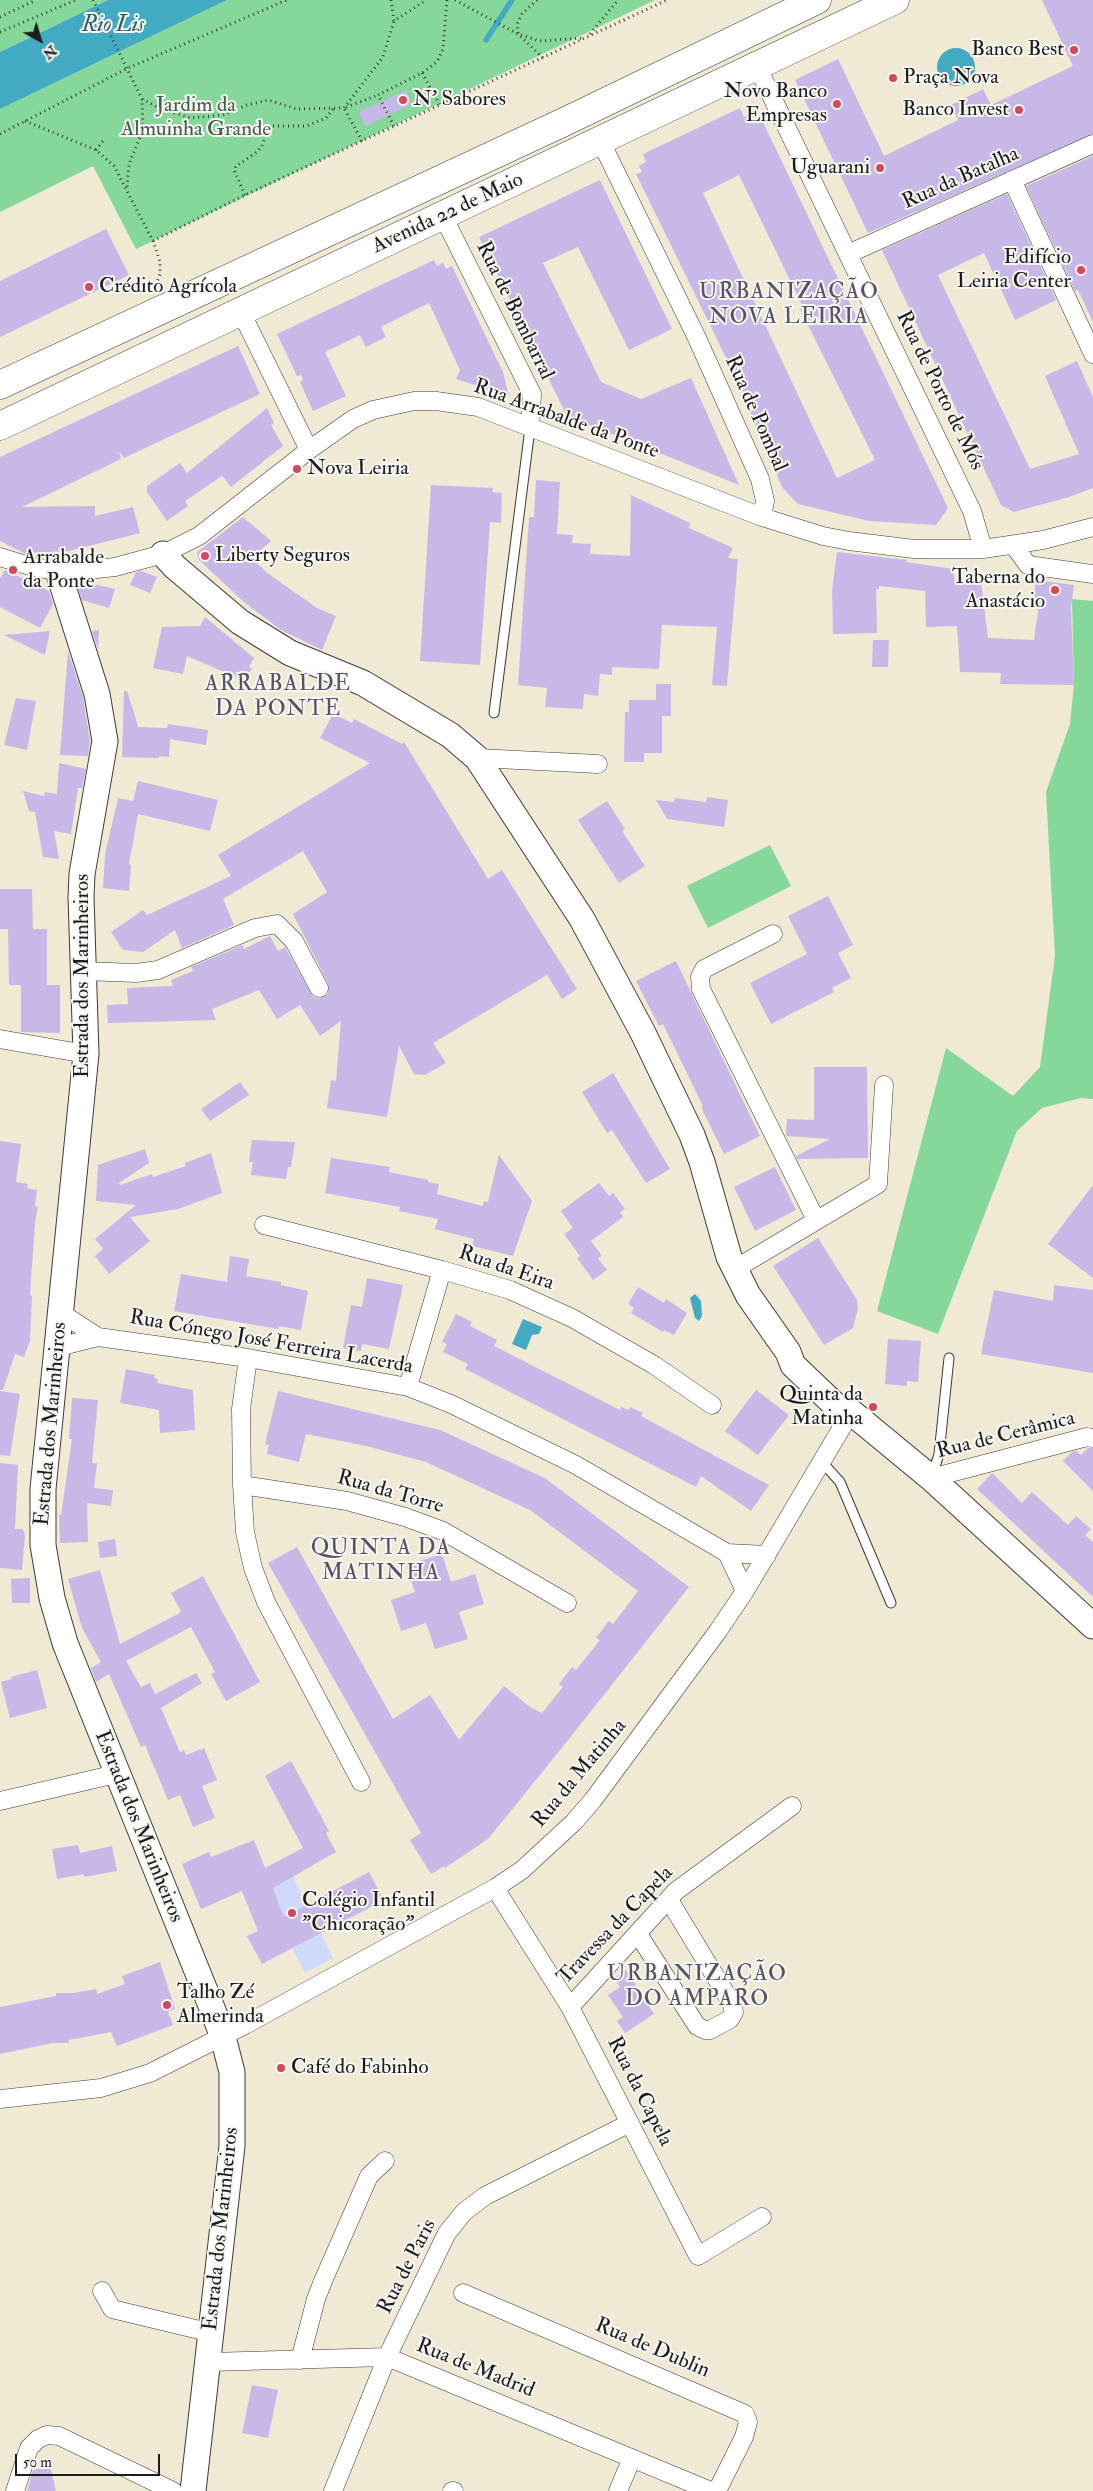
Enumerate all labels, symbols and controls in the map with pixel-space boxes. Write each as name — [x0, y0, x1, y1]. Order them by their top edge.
water label: Rio Lis — [82, 13, 144, 39]
north arrow — [15, 15, 65, 65]
place label: Banco Best — [971, 37, 1064, 63]
text: N — [40, 41, 60, 63]
marker: Banco Best — [1068, 44, 1080, 56]
place label: Praça Nova — [903, 65, 999, 91]
marker: Praça Nova — [887, 72, 899, 84]
place label: Novo Banco Empresas — [724, 79, 827, 129]
place label: N' Sabores — [413, 87, 506, 113]
park label: Jardim da Almuinha Grande — [121, 93, 271, 143]
marker: N' Sabores — [397, 94, 409, 106]
place label: Banco Invest — [902, 97, 1009, 123]
marker: Novo Banco Empresas — [831, 98, 843, 110]
marker: Banco Invest — [1013, 104, 1025, 116]
street label: Rua da Batalha — [899, 142, 1023, 216]
place label: Uguarani — [790, 155, 870, 181]
marker: Uguarani — [874, 162, 886, 174]
street label: Avenida 22 de Maio — [368, 168, 528, 260]
street label: Rua de Bombarral — [470, 238, 558, 384]
place label: Edifício Leiria Center — [957, 245, 1071, 295]
marker: Edifício Leiria Center — [1075, 264, 1087, 276]
place label: Crédito Agrícola — [99, 274, 237, 300]
district label: URBANIZAÇÃO NOVA LEIRIA — [698, 280, 880, 332]
marker: Crédito Agrícola — [83, 281, 95, 293]
street label: Rua de Porto de Mós — [890, 307, 988, 475]
street label: Rua de Pombal — [718, 352, 792, 476]
street label: Rua Arrabalde da Ponte — [470, 375, 662, 465]
place label: Nova Leiria — [307, 456, 409, 482]
marker: Nova Leiria — [291, 463, 303, 475]
place label: Liberty Seguros — [215, 543, 350, 569]
place label: Arrabalde da Ponte — [23, 545, 104, 595]
marker: Liberty Seguros — [199, 550, 211, 562]
marker: Arrabalde da Ponte — [7, 564, 19, 576]
place label: Taberna do Anastácio — [952, 565, 1045, 615]
marker: Taberna do Anastácio — [1049, 584, 1061, 596]
district label: ARRABALDE DA PONTE — [204, 672, 352, 724]
street label: Estrada dos Marinheiros — [70, 874, 96, 1078]
street label: Rua da Eira — [455, 1241, 557, 1297]
street label: Rua Cónego José Ferreira Lacerda — [127, 1306, 415, 1380]
street label: Estrada dos Marinheiros — [31, 1321, 73, 1527]
place label: Quinta da Matinha — [779, 1382, 863, 1432]
marker: Quinta da Matinha — [867, 1401, 879, 1413]
street label: Rua de Cerâmica — [934, 1407, 1078, 1465]
street label: Rua da Torre — [334, 1466, 446, 1520]
district label: QUINTA DA MATINHA — [310, 1536, 452, 1588]
street label: Rua da Matinha — [527, 1715, 633, 1833]
street label: Estrada dos Marinheiros — [88, 1727, 188, 1927]
street label: Travessa da Capela — [553, 1861, 679, 1991]
place label: Colégio Infantil "Chicoração" — [302, 1888, 435, 1938]
marker: Colégio Infantil "Chicoração" — [286, 1907, 298, 1919]
district label: URBANIZAÇÃO DO AMPARO — [606, 1962, 788, 2014]
place label: Talho Zé Almerinda — [177, 1980, 264, 2030]
marker: Talho Zé Almerinda — [161, 1999, 173, 2011]
street label: Rua da Capela — [601, 2033, 677, 2151]
place label: Café do Fabinho — [291, 2055, 429, 2081]
marker: Café do Fabinho — [275, 2062, 287, 2074]
street label: Estrada dos Marinheiros — [199, 2126, 245, 2332]
street label: Rua de Paris — [373, 2215, 443, 2319]
street label: Rua de Dublin — [591, 2314, 713, 2384]
street label: Rua de Madrid — [412, 2334, 538, 2404]
scale bar — [18, 2444, 162, 2476]
text: 50 m — [23, 2453, 52, 2472]

